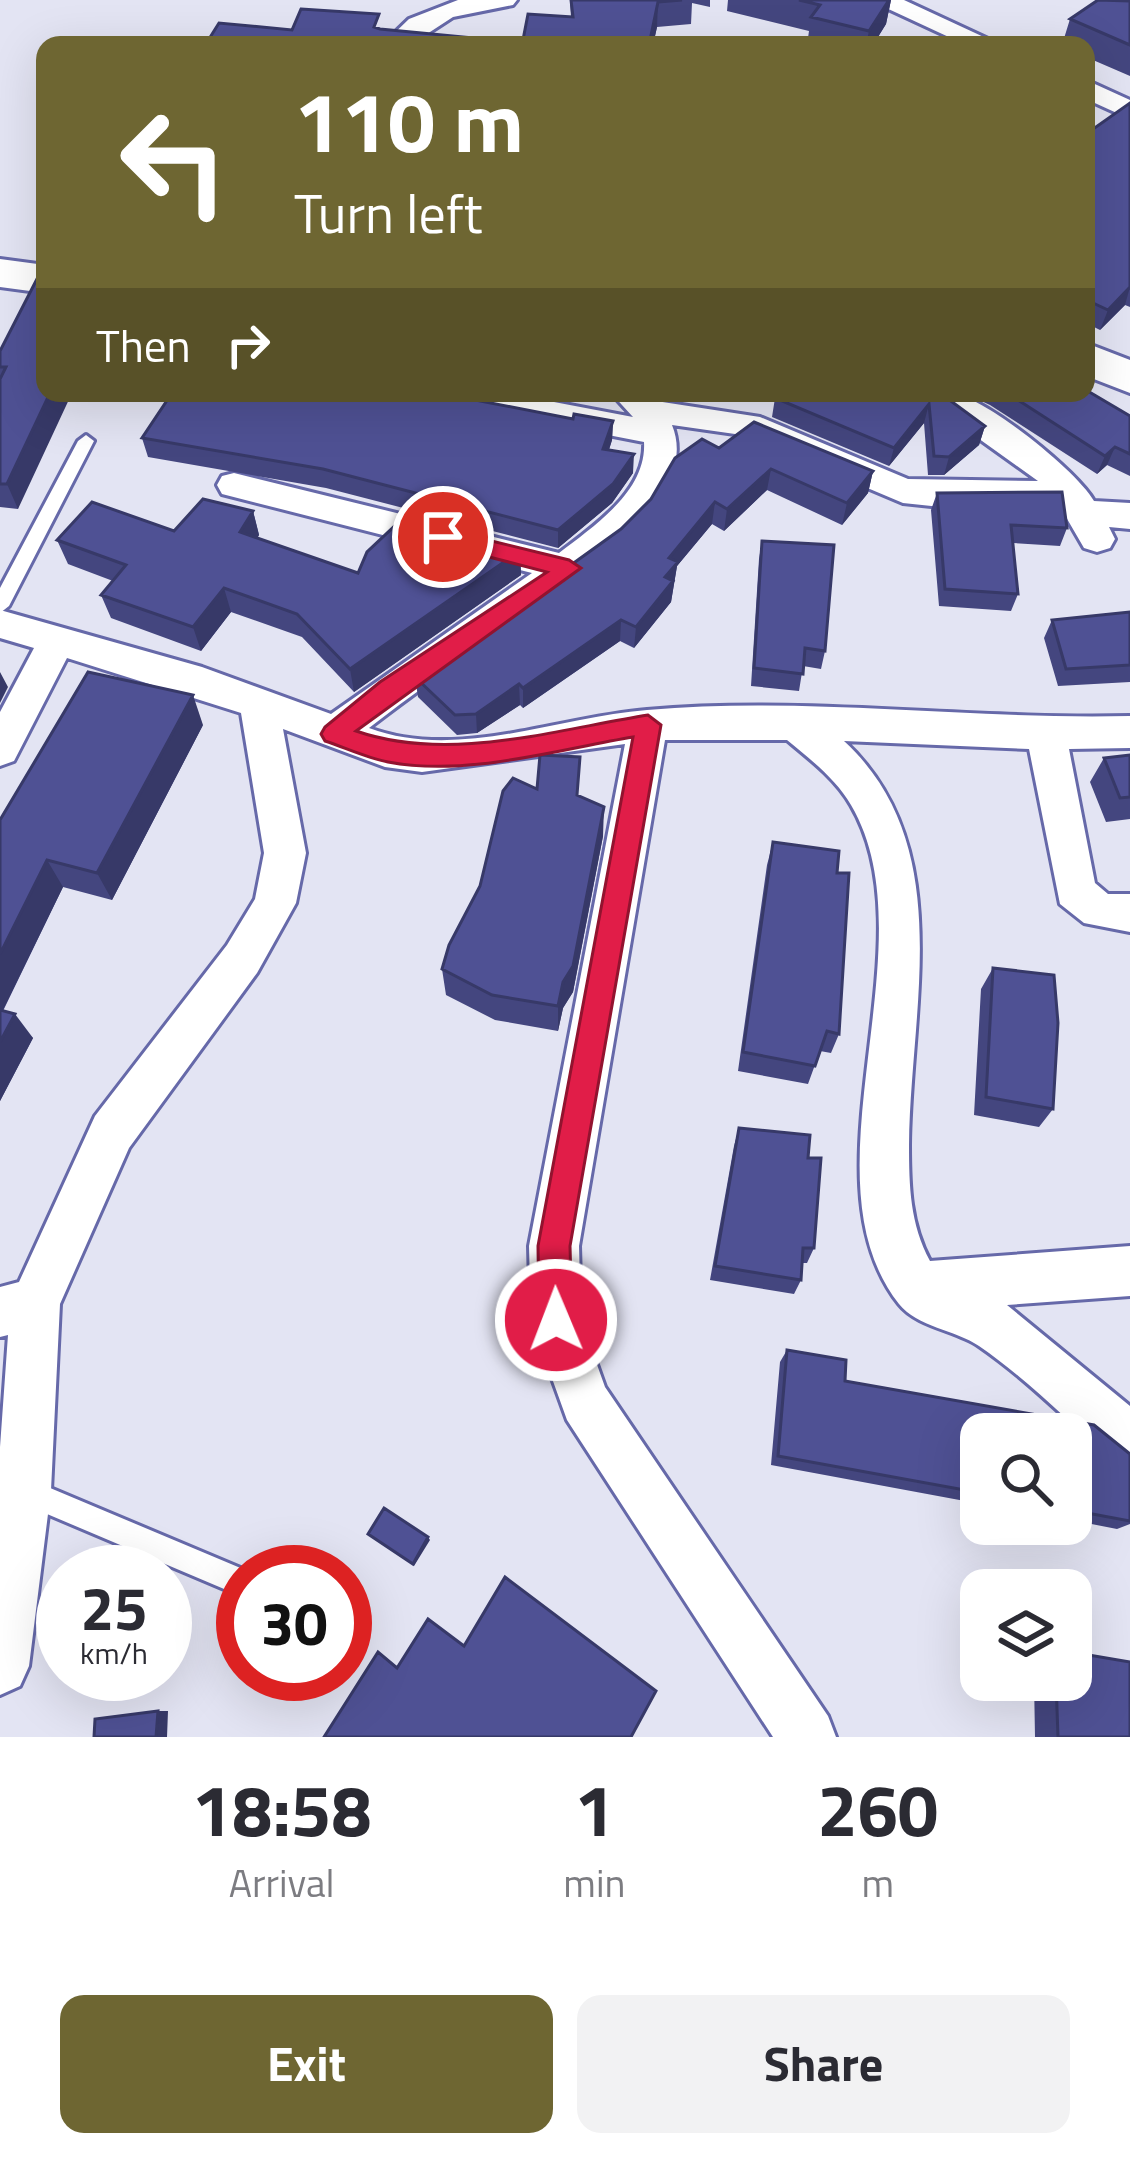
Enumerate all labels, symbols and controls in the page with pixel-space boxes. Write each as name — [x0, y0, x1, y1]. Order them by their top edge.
text: 110 m — [294, 57, 524, 185]
icon: left — [96, 84, 252, 240]
text: Turn left — [294, 172, 483, 254]
text: Then — [96, 311, 191, 379]
icon: right — [215, 312, 281, 378]
pin — [392, 486, 494, 588]
icon: arrive — [410, 504, 476, 570]
position arrow — [493, 1257, 619, 1383]
map controls — [960, 1413, 1092, 1701]
button: search — [960, 1413, 1092, 1545]
speed limit sign: 30 — [216, 1545, 372, 1701]
text: 25 — [80, 1562, 148, 1653]
button: layers — [960, 1569, 1092, 1701]
text: km/h — [80, 1630, 148, 1676]
text: 18:58 — [192, 1754, 372, 1864]
text: 1 — [574, 1754, 615, 1864]
text: 260 — [817, 1754, 938, 1864]
text: Arrival — [229, 1853, 335, 1912]
text: min — [563, 1853, 625, 1912]
text: m — [861, 1853, 894, 1912]
button: Exit — [60, 1995, 553, 2133]
button: Share — [577, 1995, 1070, 2133]

